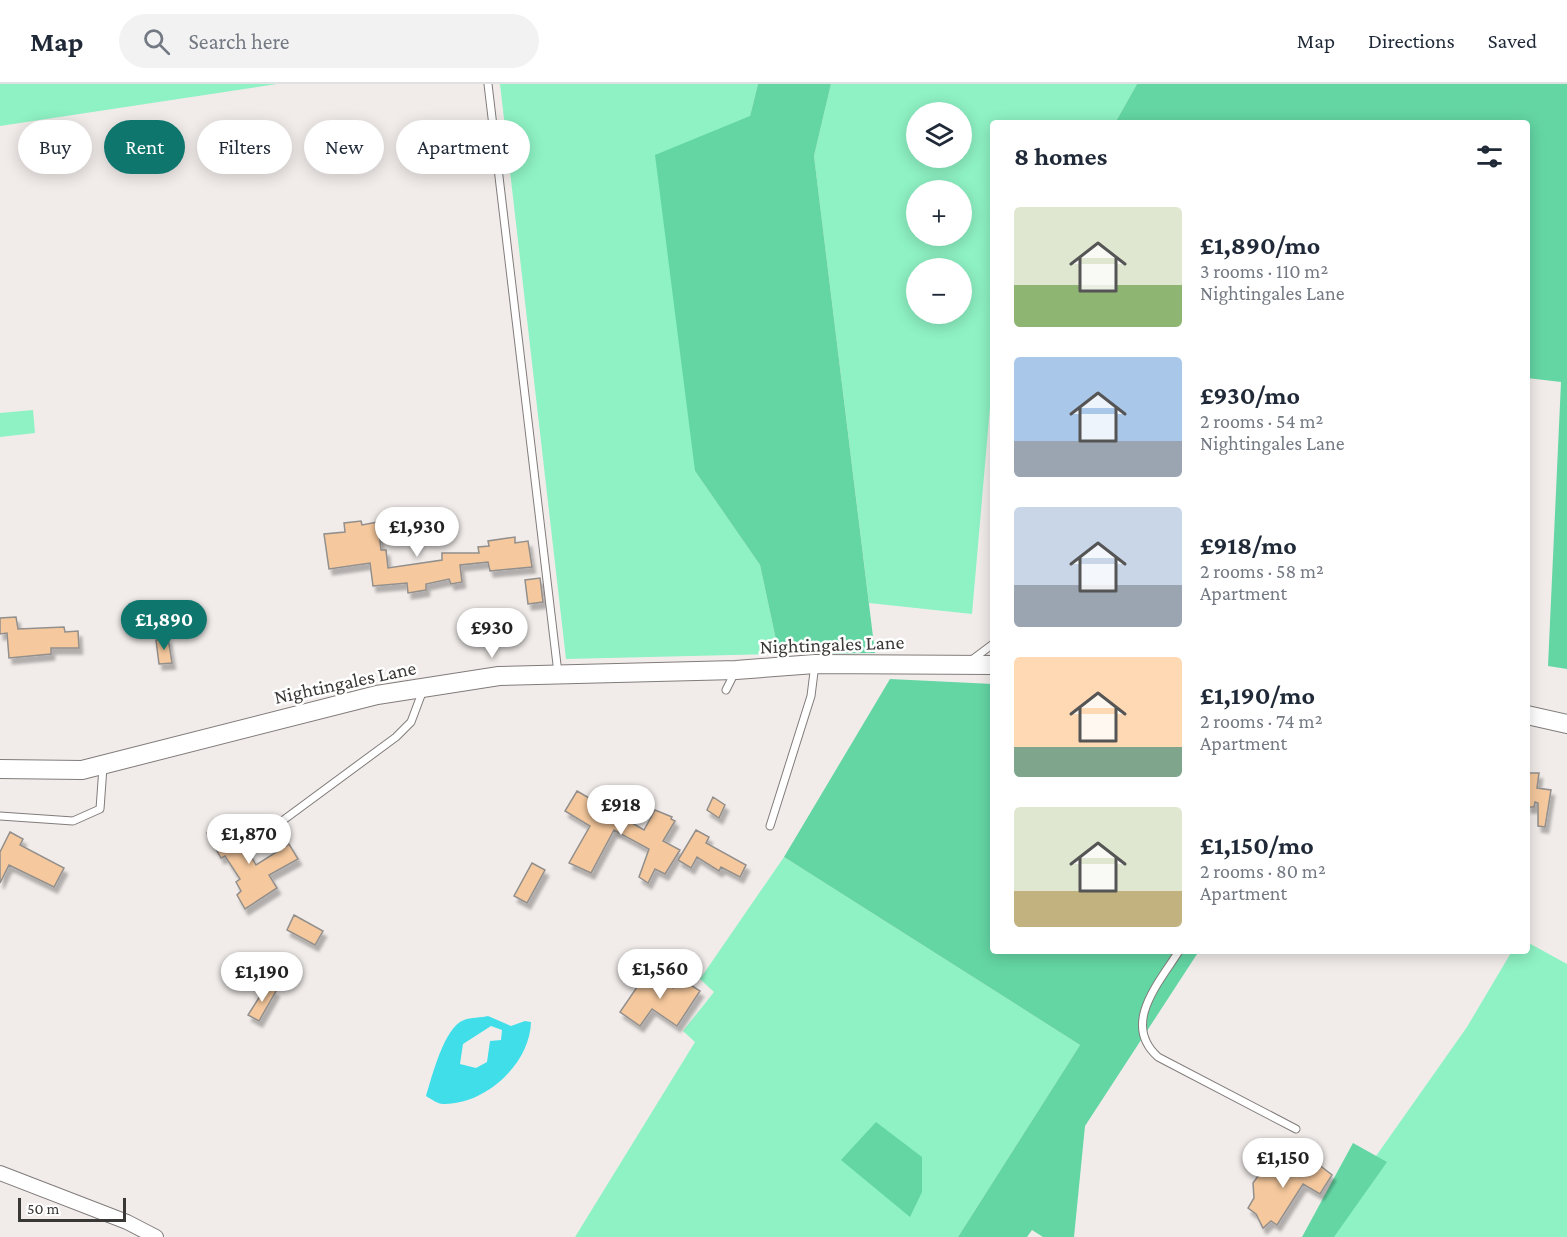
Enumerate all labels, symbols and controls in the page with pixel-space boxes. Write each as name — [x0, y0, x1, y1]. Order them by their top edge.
search box — [119, 14, 539, 68]
icon: search — [140, 25, 173, 58]
text: Map — [30, 26, 83, 57]
text: Search here — [188, 29, 289, 54]
text: Map — [1297, 29, 1335, 53]
text: Directions — [1368, 29, 1455, 53]
text: Saved — [1488, 29, 1537, 53]
map controls — [906, 102, 972, 324]
button: layers — [906, 102, 972, 168]
chip: Buy — [18, 120, 92, 174]
chip: Rent — [104, 120, 185, 174]
chip: Filters — [197, 120, 292, 174]
chip: New — [304, 120, 384, 174]
chip: Apartment — [396, 120, 530, 174]
icon: filters — [1473, 140, 1506, 173]
text: 8 homes — [1014, 142, 1107, 171]
button: + — [906, 180, 972, 246]
icon: home — [1062, 231, 1134, 303]
text: £1,890/mo — [1200, 231, 1320, 260]
button: − — [906, 258, 972, 324]
text: 3 rooms · 110 m² — [1200, 260, 1328, 282]
text: Nightingales Lane — [1200, 282, 1345, 304]
icon: home — [1062, 381, 1134, 453]
text: £930/mo — [1200, 381, 1300, 410]
text: 2 rooms · 54 m² — [1200, 410, 1323, 432]
text: Nightingales Lane — [1200, 432, 1345, 454]
pin: £1,930 — [368, 507, 466, 558]
text: £1,930 — [389, 515, 445, 537]
icon: home — [1062, 531, 1134, 603]
text: £918/mo — [1200, 531, 1297, 560]
text: 2 rooms · 58 m² — [1200, 560, 1324, 582]
text: Apartment — [1200, 582, 1287, 604]
pin: £1,890 — [115, 600, 213, 651]
text: £1,890 — [135, 608, 193, 630]
pin: £930 — [456, 608, 528, 659]
text: £930 — [471, 616, 513, 638]
street label: Nightingales Lane — [759, 630, 905, 659]
street label: Nightingales Lane — [272, 656, 418, 709]
icon: home — [1062, 681, 1134, 753]
text: £1,190/mo — [1200, 681, 1315, 710]
text: 2 rooms · 74 m² — [1200, 710, 1322, 732]
text: Apartment — [1200, 732, 1287, 754]
pin: £918 — [585, 785, 657, 836]
text: £918 — [601, 793, 641, 815]
pin: £1,870 — [200, 814, 298, 865]
text: £1,870 — [221, 822, 277, 844]
icon: home — [1062, 831, 1134, 903]
text: £1,150/mo — [1200, 831, 1314, 860]
text: 2 rooms · 80 m² — [1200, 860, 1326, 882]
text: Apartment — [1200, 882, 1287, 904]
pin: £1,560 — [611, 949, 709, 1000]
pin: £1,190 — [213, 952, 311, 1003]
text: £1,560 — [632, 957, 688, 979]
text: £1,190 — [235, 960, 289, 982]
pin: £1,150 — [1234, 1138, 1332, 1189]
text: £1,150 — [1256, 1146, 1310, 1168]
scale bar — [18, 1195, 126, 1222]
text: 50 m — [27, 1200, 59, 1217]

